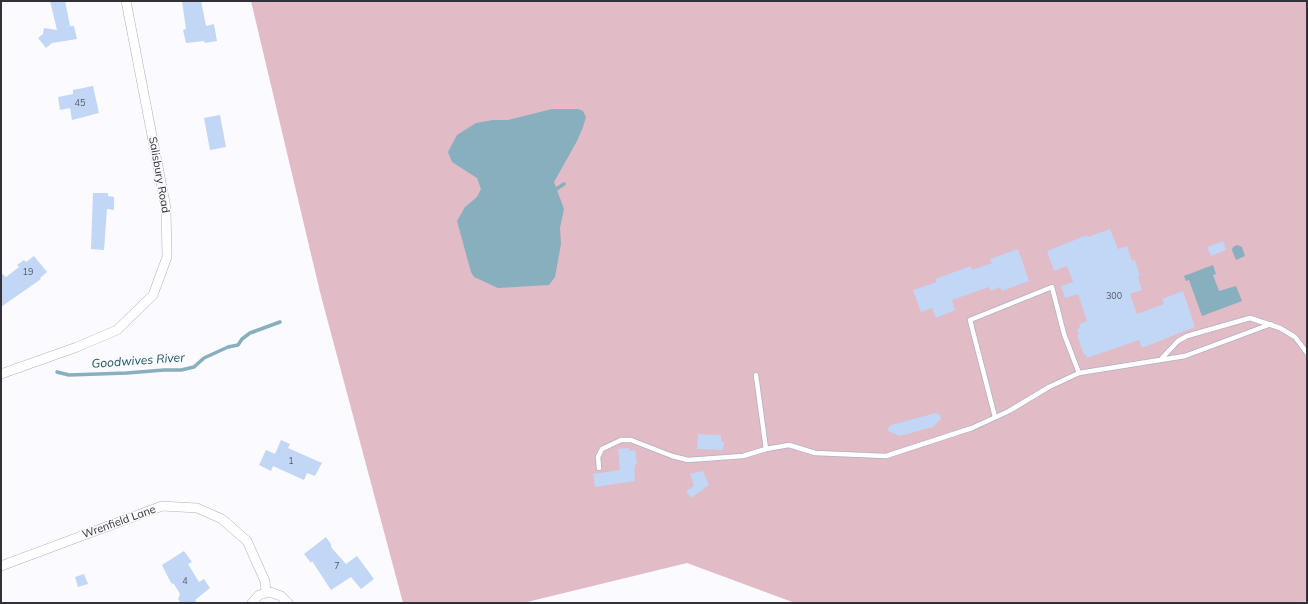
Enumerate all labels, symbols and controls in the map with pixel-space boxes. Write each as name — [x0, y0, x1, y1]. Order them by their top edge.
house number: 45 — [75, 98, 85, 108]
street label: Salisbury Road — [146, 136, 172, 214]
house number: 19 — [23, 267, 33, 277]
house number: 300 — [1106, 291, 1122, 301]
water label: Goodwives River — [91, 351, 185, 371]
house number: 1 — [288, 456, 294, 466]
street label: Wrenfield Lane — [80, 503, 158, 541]
house number: 7 — [334, 561, 340, 571]
house number: 4 — [182, 576, 188, 586]

